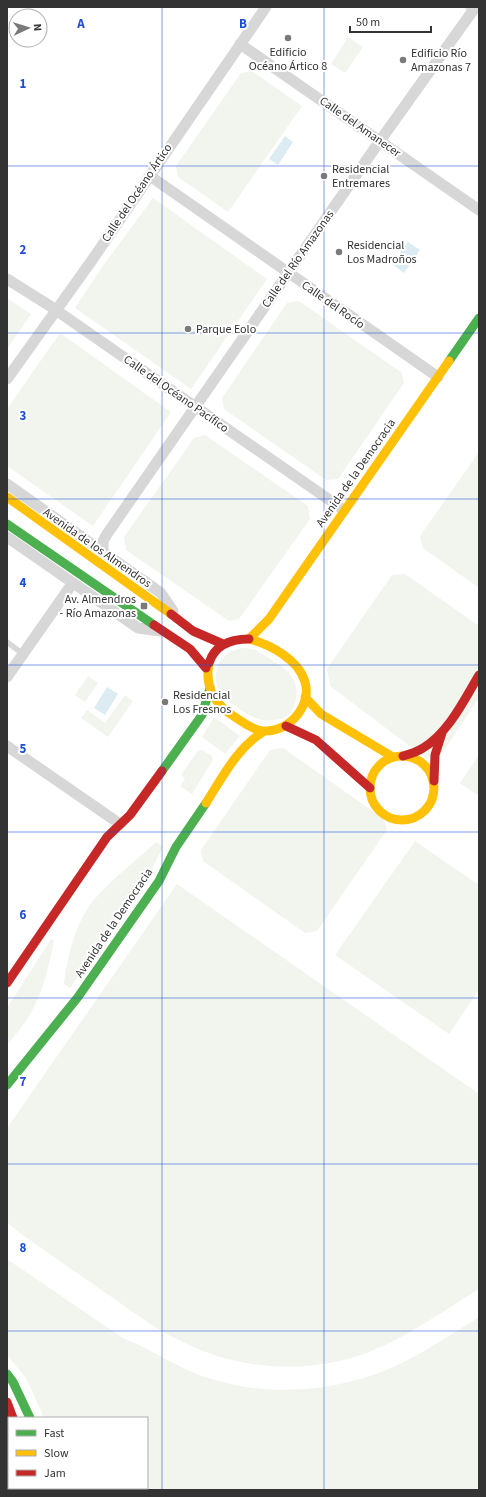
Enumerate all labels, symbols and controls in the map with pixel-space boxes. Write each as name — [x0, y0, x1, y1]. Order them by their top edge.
north arrow — [8, 8, 48, 48]
scale bar — [350, 8, 431, 34]
text: 50 m — [356, 14, 380, 31]
text: A — [76, 15, 85, 33]
text: B — [239, 15, 247, 33]
text: N — [30, 23, 45, 32]
marker: Edificio Océano Ártico 8 — [283, 33, 293, 43]
place label: Edificio Océano Ártico 8 — [249, 44, 327, 75]
place label: Edificio Río Amazonas 7 — [411, 45, 471, 76]
marker: Edificio Río Amazonas 7 — [398, 55, 408, 65]
text: 1 — [20, 75, 27, 93]
street label: Calle del Amanecer — [316, 93, 405, 162]
street label: Calle del Océano Ártico — [98, 140, 176, 246]
place label: Residencial Entremares — [332, 161, 390, 192]
marker: Residencial Entremares — [319, 171, 329, 181]
street label: Calle del Río Amazonas — [258, 207, 338, 311]
place label: Residencial Los Madroños — [347, 237, 417, 268]
text: 2 — [20, 241, 27, 259]
marker: Residencial Los Madroños — [334, 247, 344, 257]
street label: Calle del Rocío — [298, 277, 368, 333]
place label: Parque Eolo — [196, 321, 256, 338]
marker: Parque Eolo — [183, 324, 193, 334]
street label: Calle del Océano Pacífico — [120, 351, 232, 437]
text: 3 — [20, 407, 27, 425]
street label: Avenida de la Democracia — [312, 415, 400, 531]
street label: Avenida de los Almendros — [39, 504, 155, 592]
text: 4 — [20, 574, 27, 592]
place label: Av. Almendros - Río Amazonas — [60, 591, 136, 622]
marker: Av. Almendros - Río Amazonas — [139, 601, 149, 611]
place label: Residencial Los Fresnos — [173, 687, 231, 718]
marker: Residencial Los Fresnos — [160, 697, 170, 707]
text: 5 — [20, 740, 27, 758]
street label: Avenida de la Democracia — [71, 865, 157, 981]
text: 6 — [20, 906, 27, 924]
text: 7 — [20, 1073, 27, 1091]
text: 8 — [20, 1239, 27, 1257]
legend — [8, 1417, 148, 1489]
text: Fast — [44, 1425, 64, 1442]
text: Slow — [44, 1445, 69, 1462]
text: Jam — [44, 1465, 66, 1482]

